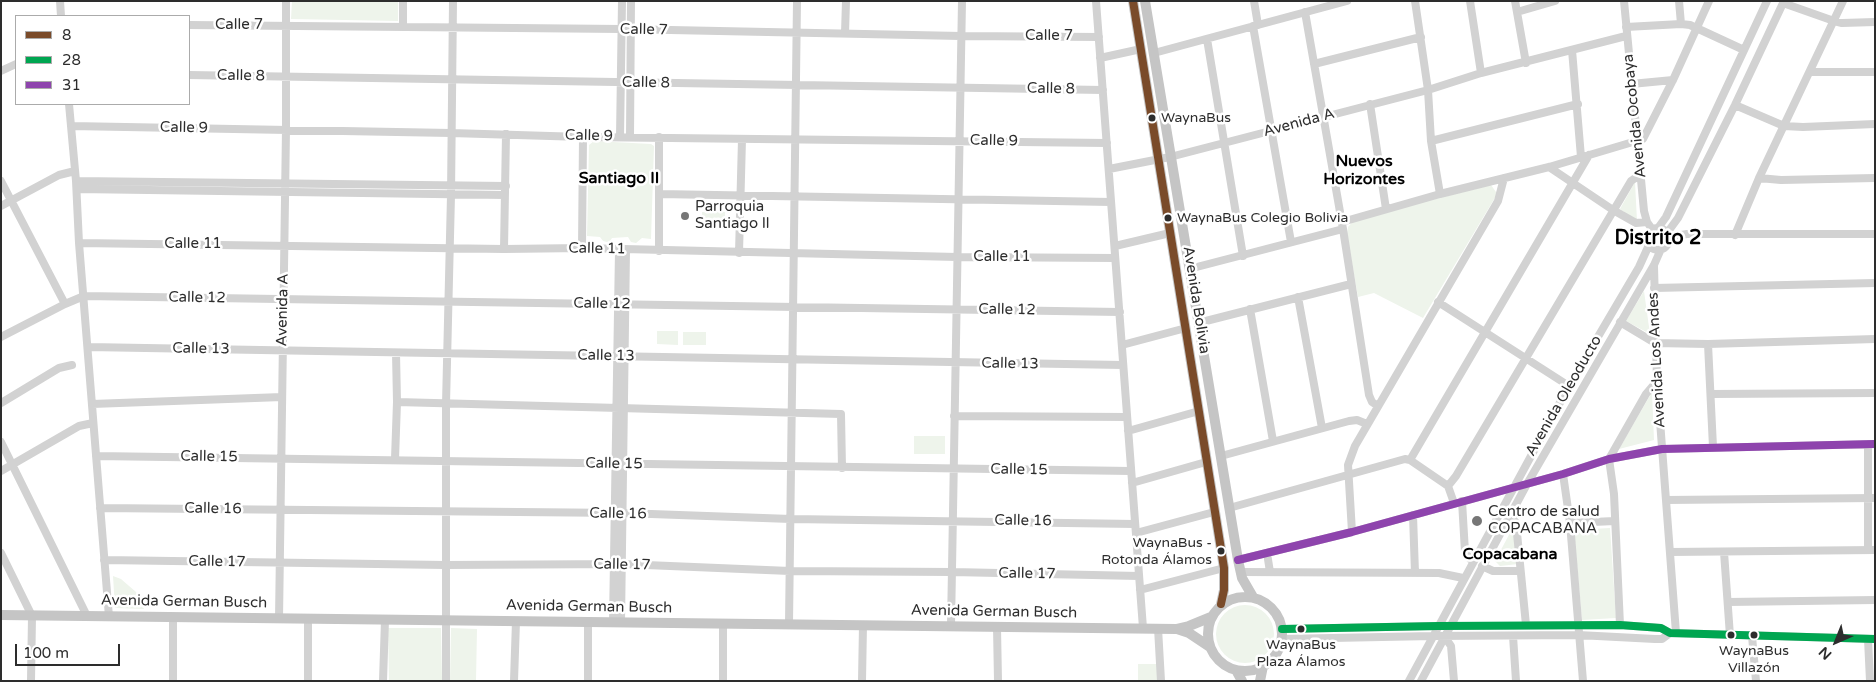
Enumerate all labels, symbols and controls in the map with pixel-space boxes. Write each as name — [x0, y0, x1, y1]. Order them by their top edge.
legend — [15, 15, 190, 105]
street label: Calle 7 — [215, 16, 263, 34]
street label: Calle 7 — [620, 21, 668, 39]
text: 8 — [62, 26, 71, 44]
street label: Calle 7 — [1025, 27, 1073, 45]
text: 28 — [62, 51, 81, 69]
street label: Avenida Ocobaya — [1620, 53, 1650, 179]
street label: Calle 8 — [217, 67, 265, 85]
street label: Calle 8 — [622, 74, 670, 92]
text: 31 — [62, 76, 81, 94]
street label: Calle 8 — [1027, 80, 1075, 98]
street label: Avenida A — [1261, 105, 1337, 141]
place label: WaynaBus — [1161, 110, 1231, 126]
marker: WaynaBus — [1147, 113, 1157, 123]
street label: Calle 9 — [160, 119, 208, 137]
street label: Calle 9 — [565, 127, 613, 145]
street label: Calle 9 — [970, 132, 1018, 150]
district label: Nuevos Horizontes — [1323, 152, 1405, 190]
district label: Santiago II — [579, 169, 659, 189]
place label: Parroquia Santiago ll — [695, 198, 769, 233]
marker: Parroquia Santiago ll — [679, 210, 691, 222]
place label: WaynaBus Colegio Bolivia — [1177, 210, 1348, 226]
marker: WaynaBus Colegio Bolivia — [1163, 213, 1173, 223]
district label: Distrito 2 — [1614, 227, 1702, 251]
street label: Calle 11 — [164, 235, 222, 253]
street label: Calle 11 — [568, 239, 626, 259]
street label: Avenida Bolivia — [1179, 245, 1213, 355]
street label: Calle 11 — [973, 248, 1031, 266]
street label: Avenida A — [273, 273, 293, 347]
street label: Calle 12 — [168, 288, 226, 308]
street label: Avenida Los Andes — [1644, 292, 1670, 428]
street label: Calle 12 — [573, 294, 631, 314]
street label: Calle 12 — [978, 300, 1036, 320]
street label: Avenida Oleoducto — [1522, 332, 1606, 460]
street label: Calle 13 — [172, 339, 230, 359]
street label: Calle 13 — [577, 346, 635, 366]
street label: Calle 13 — [981, 354, 1039, 374]
street label: Calle 15 — [180, 447, 238, 467]
street label: Calle 15 — [585, 454, 643, 474]
street label: Calle 15 — [990, 460, 1048, 480]
street label: Calle 16 — [184, 499, 242, 519]
place label: Centro de salud COPACABANA — [1488, 503, 1600, 538]
street label: Calle 16 — [589, 504, 647, 524]
street label: Calle 16 — [994, 511, 1052, 531]
marker: Centro de salud COPACABANA — [1470, 514, 1484, 528]
place label: WaynaBus - Rotonda Álamos — [1101, 535, 1212, 568]
district label: Copacabana — [1462, 545, 1558, 565]
marker: WaynaBus - Rotonda Álamos — [1216, 546, 1226, 556]
street label: Calle 17 — [188, 552, 246, 572]
street label: Calle 17 — [593, 555, 651, 575]
street label: Calle 17 — [998, 564, 1056, 584]
street label: Avenida German Busch — [101, 592, 267, 612]
street label: Avenida German Busch — [506, 597, 672, 617]
street label: Avenida German Busch — [911, 602, 1077, 622]
north arrow — [1811, 617, 1861, 667]
marker: WaynaBus Plaza Álamos — [1296, 624, 1306, 634]
unlabelled marker — [1726, 630, 1736, 640]
marker: WaynaBus Villazón — [1749, 630, 1759, 640]
scale bar — [18, 634, 122, 666]
place label: WaynaBus Plaza Álamos — [1257, 637, 1345, 670]
place label: WaynaBus Villazón — [1719, 643, 1789, 676]
text: N — [1815, 643, 1835, 663]
text: 100 m — [23, 644, 69, 662]

